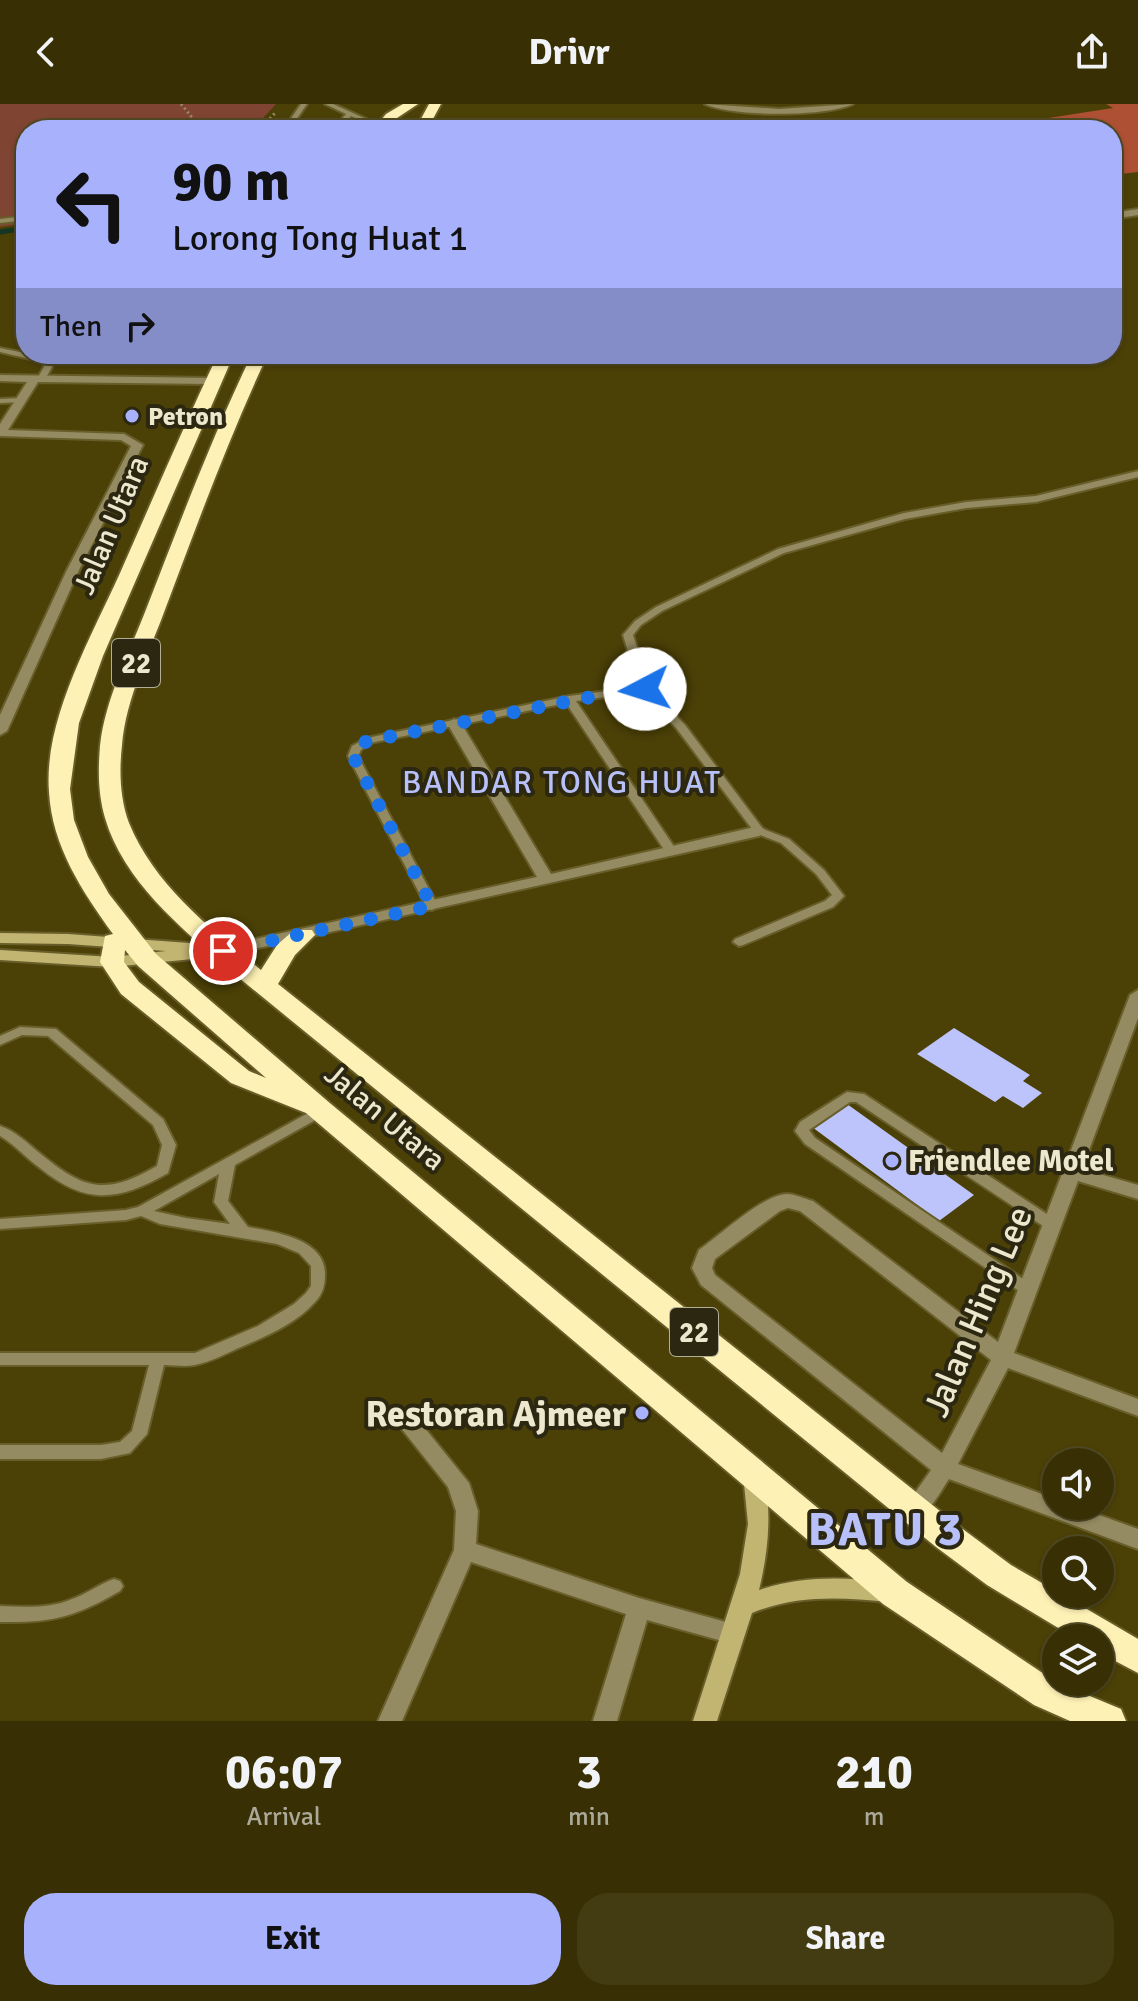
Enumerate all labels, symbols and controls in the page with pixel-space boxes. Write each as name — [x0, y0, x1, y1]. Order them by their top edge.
icon: back — [24, 30, 68, 74]
text: Drivr — [528, 30, 610, 75]
icon: share — [1070, 30, 1114, 74]
text: 90 m — [172, 147, 290, 216]
icon: left — [40, 152, 144, 256]
text: Lorong Tong Huat 1 — [172, 216, 468, 261]
icon: right — [118, 304, 162, 348]
text: Then — [40, 308, 102, 345]
place label: Petron — [148, 401, 223, 433]
marker: Petron — [123, 407, 141, 425]
street label: Jalan Utara — [66, 450, 157, 600]
road number: 22 — [112, 639, 160, 687]
position arrow — [603, 647, 687, 731]
district label: BANDAR TONG HUAT — [402, 763, 722, 802]
pin — [189, 917, 257, 985]
icon: arrive — [201, 929, 245, 973]
street label: Jalan Utara — [317, 1056, 453, 1179]
place label: Friendlee Motel — [908, 1143, 1114, 1180]
marker: Friendlee Motel — [883, 1152, 901, 1170]
street label: Jalan Hing Lee — [914, 1200, 1043, 1424]
road number: 22 — [670, 1308, 718, 1356]
place label: Restoran Ajmeer — [366, 1392, 627, 1437]
marker: Restoran Ajmeer — [633, 1404, 651, 1422]
map controls — [1042, 1448, 1114, 1696]
button: sound — [1042, 1448, 1114, 1520]
district label: BATU 3 — [808, 1502, 964, 1558]
button: search — [1042, 1536, 1114, 1608]
button: layers — [1042, 1624, 1114, 1696]
text: 06:07 — [225, 1743, 343, 1802]
text: 3 — [576, 1743, 602, 1802]
text: 210 — [835, 1743, 913, 1802]
text: Arrival — [247, 1801, 321, 1833]
text: min — [568, 1801, 610, 1833]
text: m — [864, 1801, 884, 1833]
button: Exit — [24, 1893, 561, 1985]
button: Share — [577, 1893, 1114, 1985]

